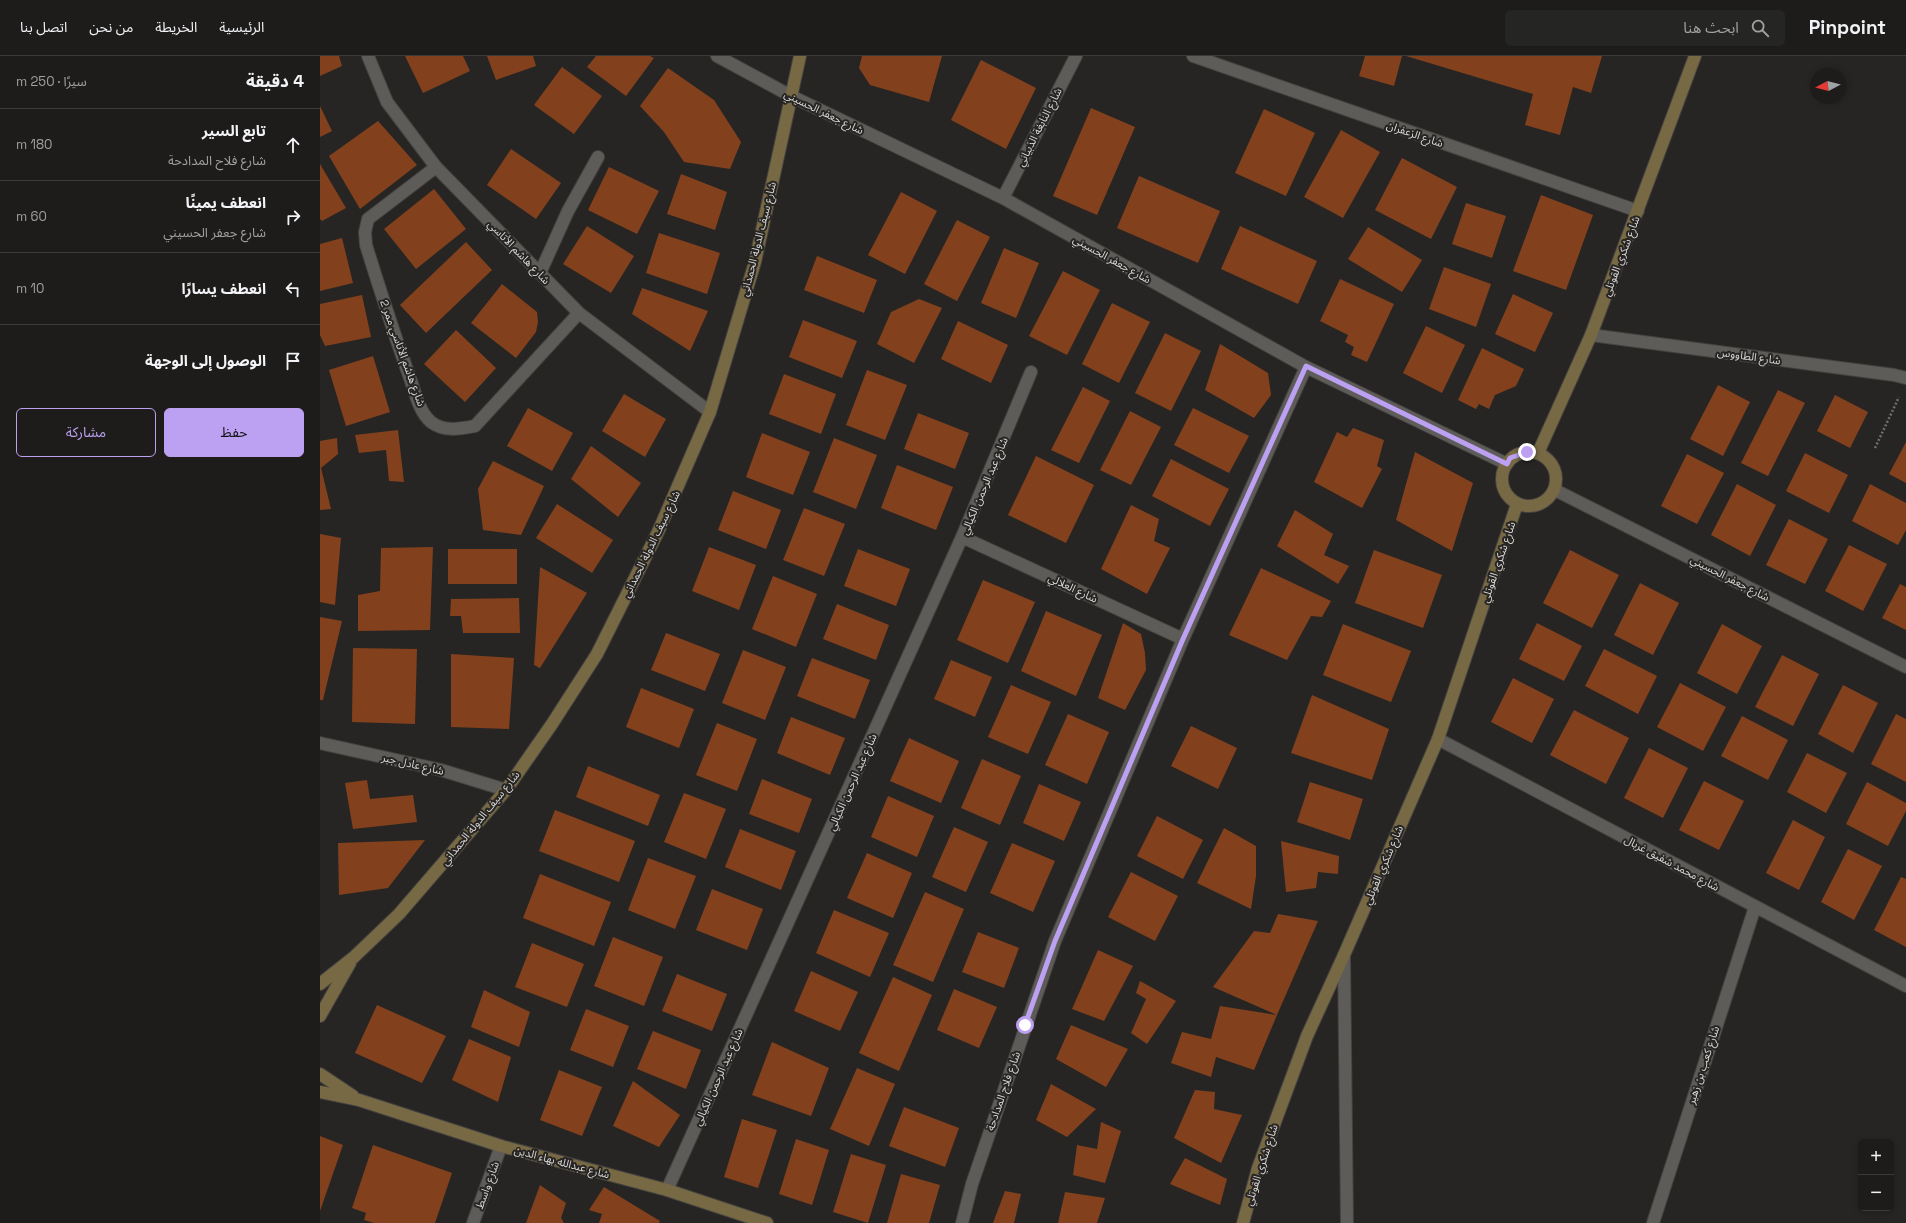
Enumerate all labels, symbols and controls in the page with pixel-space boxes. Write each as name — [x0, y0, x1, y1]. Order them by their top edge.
search box — [1505, 10, 1785, 46]
text: Pinpoint — [1809, 15, 1886, 40]
icon: search — [1749, 17, 1771, 39]
text: اتصل بنا — [20, 18, 67, 36]
text: من نحن — [89, 18, 133, 36]
text: الخريطة — [155, 18, 197, 36]
text: الرئيسية — [219, 18, 264, 36]
text: ابحث هنا — [1683, 18, 1739, 37]
north arrow — [1810, 68, 1846, 104]
text: 4 دقيقة — [246, 70, 304, 92]
text: سيرًا · 250 m — [16, 73, 87, 90]
street label: شارع النابغة الذبياني — [1013, 85, 1067, 170]
street label: شارع جعفر الحسيني — [781, 87, 866, 140]
street label: شارع الزعفران — [1384, 118, 1446, 151]
text: تابع السير — [202, 121, 266, 140]
icon: ahead — [282, 134, 304, 156]
text: 180 m — [16, 136, 52, 153]
text: شارع فلاح المدادحة — [168, 152, 266, 169]
street label: شارع سيف الدولة الحمداني — [737, 180, 782, 298]
text: انعطف يمينًا — [185, 193, 266, 212]
icon: right — [282, 206, 304, 228]
text: 60 m — [16, 208, 47, 225]
street label: شارع شكري القوتلي — [1599, 214, 1645, 299]
street label: شارع هاشم الأتاسي — [483, 217, 553, 289]
text: شارع جعفر الحسيني — [163, 224, 266, 241]
street label: شارع جعفر الحسيني — [1069, 232, 1154, 289]
icon: left — [282, 278, 304, 300]
text: انعطف يسارًا — [182, 279, 266, 298]
text: 10 m — [16, 280, 44, 297]
street label: شارع هاشم الأتاسي ممر 2 — [375, 298, 429, 409]
street label: شارع الطاووس — [1716, 345, 1782, 368]
icon: arrive — [282, 350, 304, 372]
text: الوصول إلى الوجهة — [145, 351, 266, 370]
button: مشاركة — [16, 408, 156, 457]
button: حفظ — [164, 408, 304, 457]
street label: شارع عبد الرحمن الكيالي — [957, 435, 1013, 538]
route end — [1518, 443, 1536, 461]
street label: شارع سيف الدولة الحمداني — [619, 488, 686, 601]
street label: شارع شكري القوتلي — [1478, 519, 1521, 605]
street label: شارع جعفر الحسيني — [1687, 552, 1772, 606]
street label: شارع العلالي — [1045, 570, 1100, 608]
street label: شارع عبد الرحمن الكيالي — [824, 731, 882, 834]
street label: شارع عادل جبر — [379, 750, 446, 779]
street label: شارع سيف الدولة الحمداني — [438, 768, 525, 870]
street label: شارع شكري القوتلي — [1360, 823, 1409, 908]
street label: شارع محمد شفيق غربال — [1622, 832, 1722, 895]
route start — [1016, 1016, 1034, 1034]
street label: شارع كعب بن زهير — [1683, 1024, 1723, 1107]
street label: شارع عبد الرحمن الكيالي — [690, 1026, 748, 1129]
street label: شارع فلاح المدادحة — [983, 1049, 1024, 1133]
street label: شارع شكري القوتلي — [1241, 1122, 1283, 1208]
map controls — [1858, 1139, 1894, 1211]
button: + — [1858, 1139, 1894, 1175]
street label: شارع عبدالله بهاء الدين — [513, 1143, 612, 1183]
street label: شارع واسط — [472, 1159, 503, 1211]
button: − — [1858, 1175, 1894, 1211]

